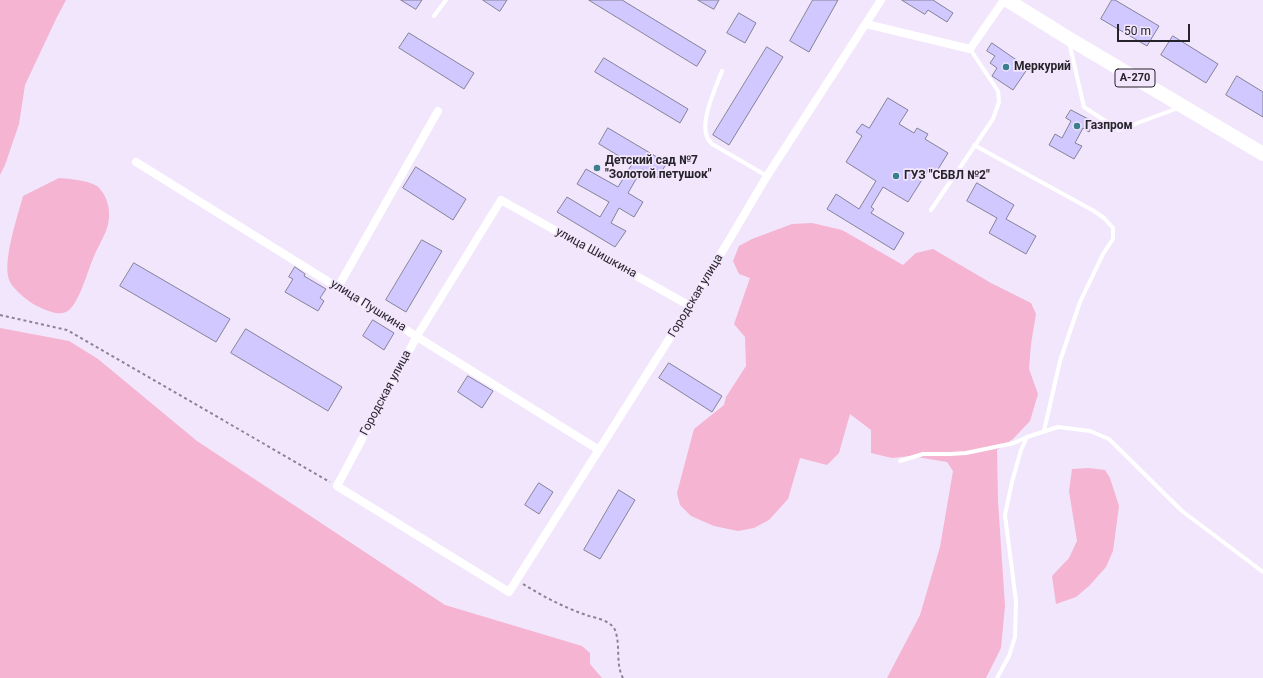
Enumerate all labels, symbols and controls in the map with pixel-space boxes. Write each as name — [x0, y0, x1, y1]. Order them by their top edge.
scale bar — [1119, 16, 1192, 42]
text: 50 m — [1124, 24, 1151, 38]
place label: Меркурий — [1014, 60, 1071, 74]
marker: Меркурий — [1001, 62, 1011, 72]
road number: А-270 — [1115, 69, 1155, 87]
place label: Газпром — [1085, 119, 1133, 133]
marker: Газпром — [1072, 121, 1082, 131]
place label: Детский сад №7 "Золотой петушок" — [605, 154, 712, 182]
marker: Детский сад №7 "Золотой петушок" — [592, 163, 602, 173]
place label: ГУЗ "СБВЛ №2" — [904, 169, 990, 183]
marker: ГУЗ "СБВЛ №2" — [891, 171, 901, 181]
street label: улица Шишкина — [553, 225, 639, 281]
street label: Городская улица — [665, 252, 727, 340]
street label: улица Пушкина — [327, 277, 409, 335]
street label: Городская улица — [357, 348, 415, 438]

